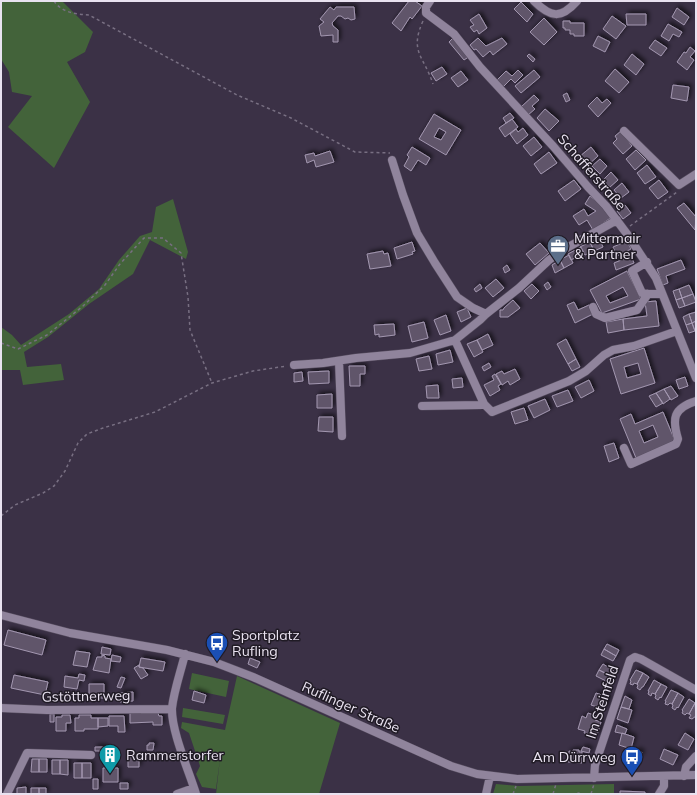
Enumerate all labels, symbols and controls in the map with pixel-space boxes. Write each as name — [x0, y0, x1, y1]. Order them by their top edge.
street label: Schafferstraße — [554, 130, 630, 214]
place label: Mittermair & Partner — [574, 229, 642, 263]
office icon: Mittermair & Partner — [545, 233, 571, 266]
place label: Sportplatz Rufling — [232, 626, 300, 660]
bus stop icon: Sportplatz Rufling — [204, 630, 230, 663]
street label: Im Steinfeld — [582, 663, 622, 741]
street label: Ruflinger Straße — [299, 677, 403, 737]
street label: Gstöttnerweg — [41, 686, 131, 706]
building icon: Rammerstorfer — [97, 742, 123, 775]
bus stop icon: Am Dürrweg — [619, 744, 645, 777]
place label: Rammerstorfer — [126, 746, 225, 764]
place label: Am Dürrweg — [533, 748, 616, 766]

